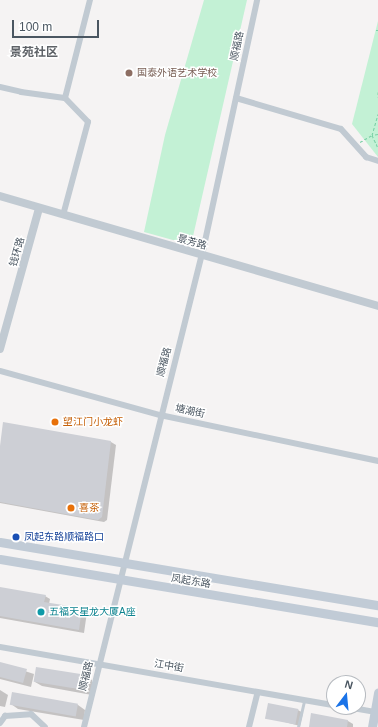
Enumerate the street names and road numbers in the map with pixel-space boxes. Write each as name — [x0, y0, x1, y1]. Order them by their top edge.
street label: 顺福路 — [228, 30, 246, 62]
street label: 景芳路 — [176, 232, 208, 252]
street label: 钱环路 — [7, 236, 27, 268]
street label: 顺福路 — [154, 346, 174, 378]
street label: 塘潮街 — [174, 402, 206, 420]
street label: 凤起东路 — [170, 572, 212, 590]
street label: 江中街 — [153, 657, 185, 675]
street label: 顺福路 — [77, 660, 95, 692]

